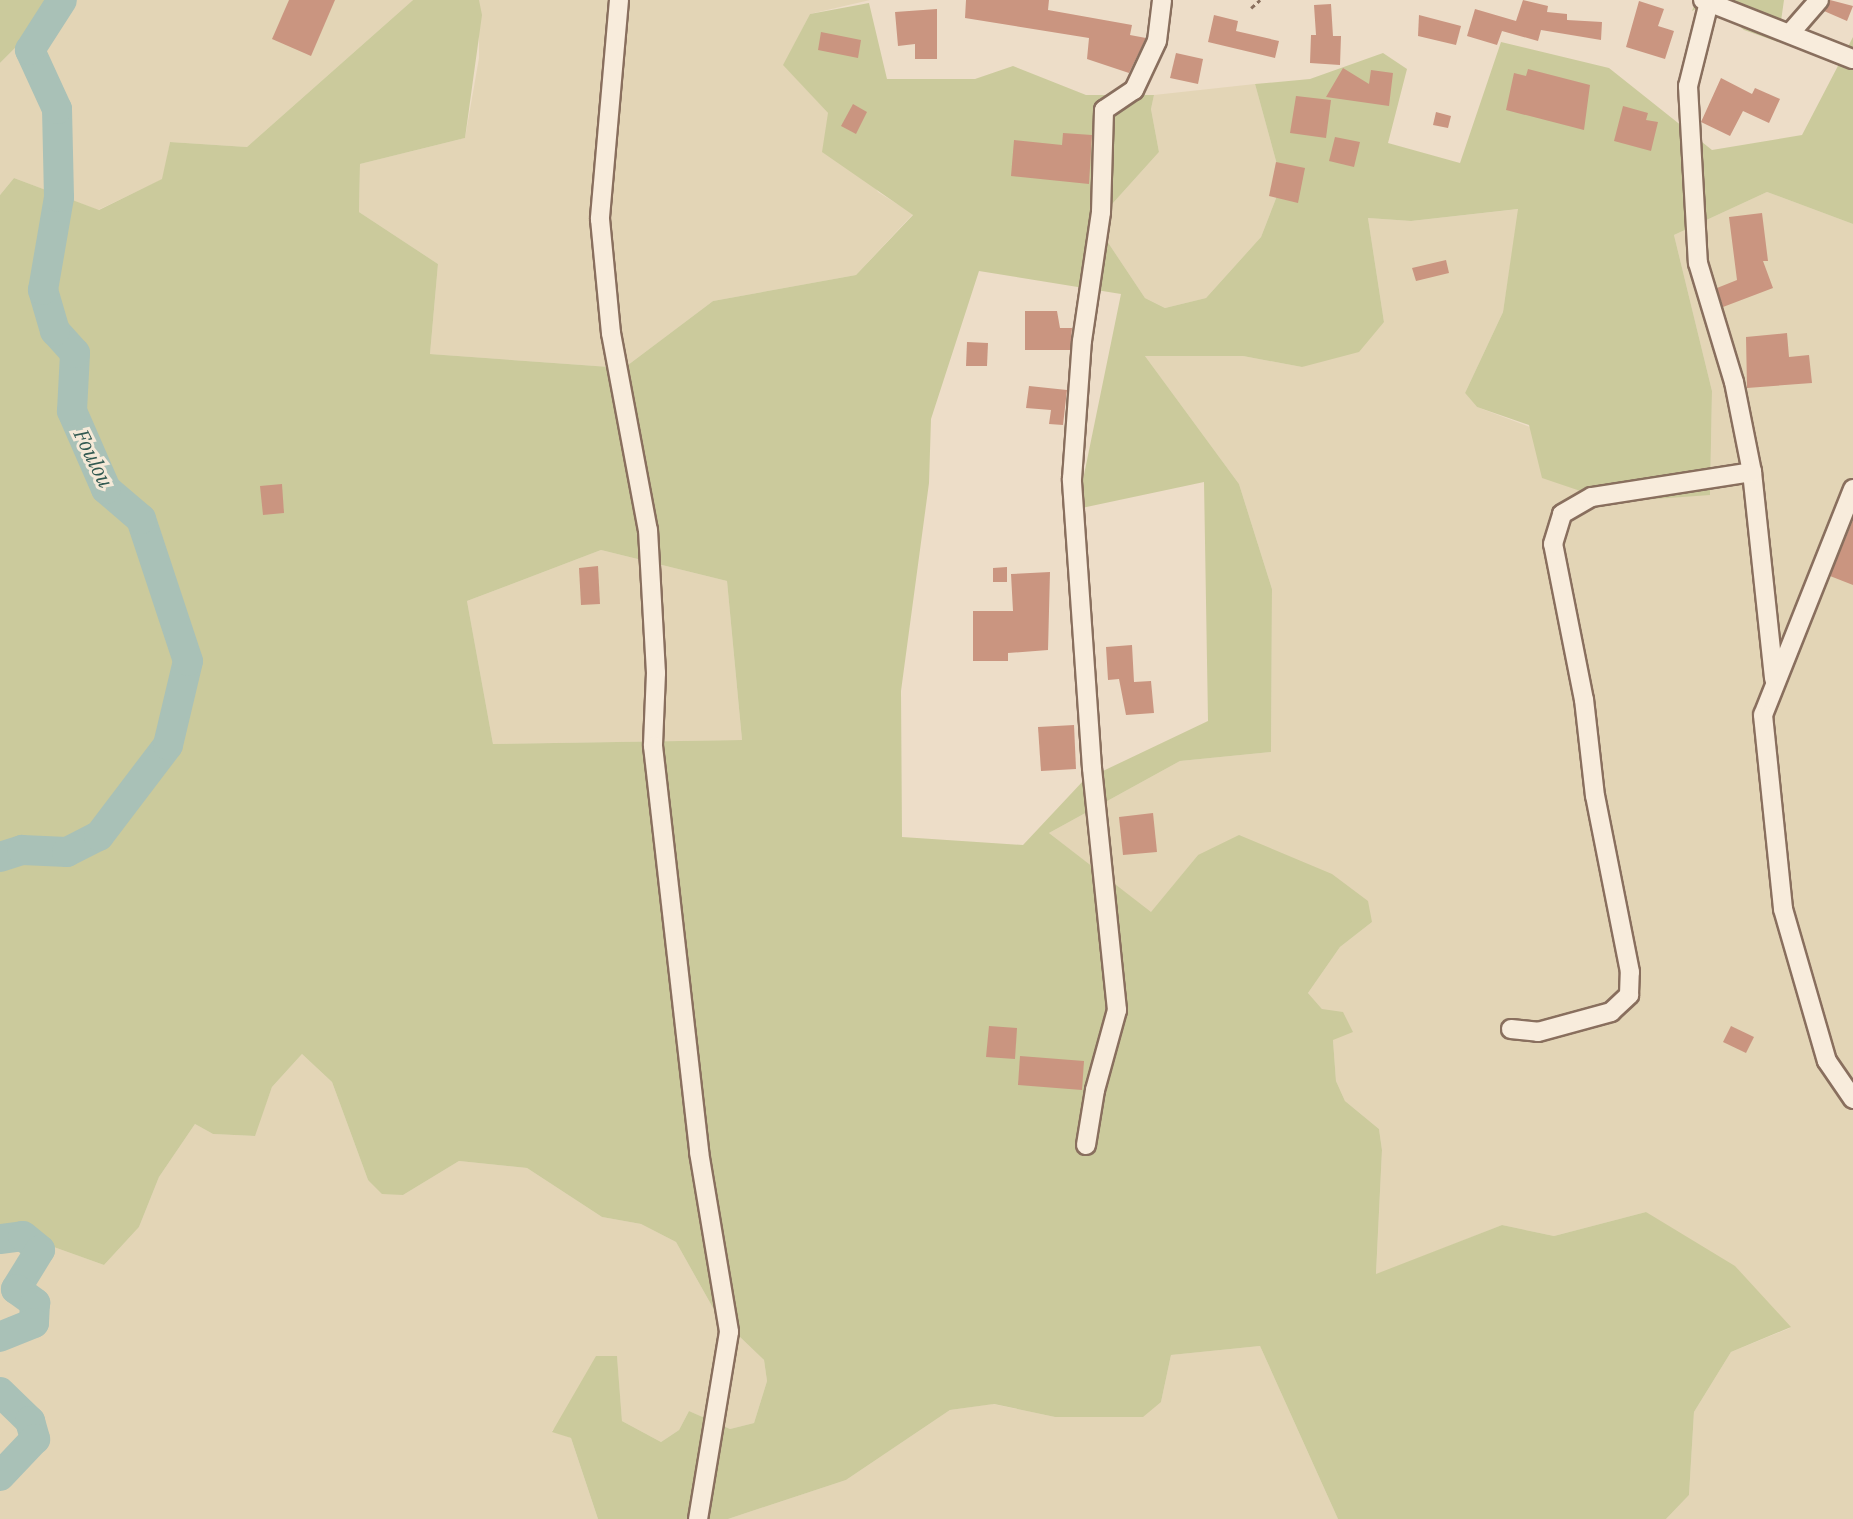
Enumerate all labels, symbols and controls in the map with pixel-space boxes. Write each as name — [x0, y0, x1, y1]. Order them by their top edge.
water label: Foulou — [69, 425, 119, 491]

